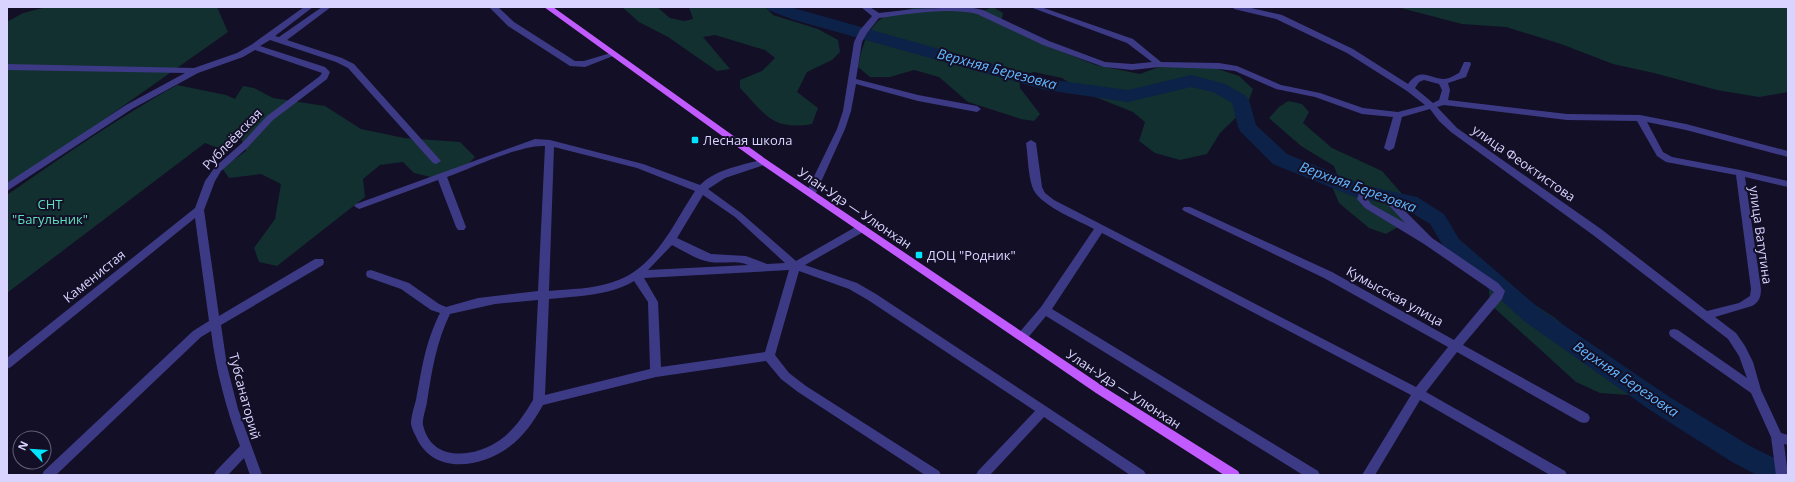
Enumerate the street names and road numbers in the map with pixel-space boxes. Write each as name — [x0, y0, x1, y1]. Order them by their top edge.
street label: Рублеёвская — [198, 104, 266, 174]
street label: улица Феоктистова — [1469, 121, 1579, 205]
street label: Улан-Удэ — Улюнхан — [795, 163, 915, 253]
street label: улица Ватутина — [1745, 185, 1777, 285]
street label: Каменистая — [59, 245, 129, 307]
street label: Кумысская улица — [1343, 262, 1447, 330]
street label: Улан-Удэ — Улюнхан — [1063, 345, 1185, 433]
street label: Тубсанаторий — [225, 351, 265, 441]

